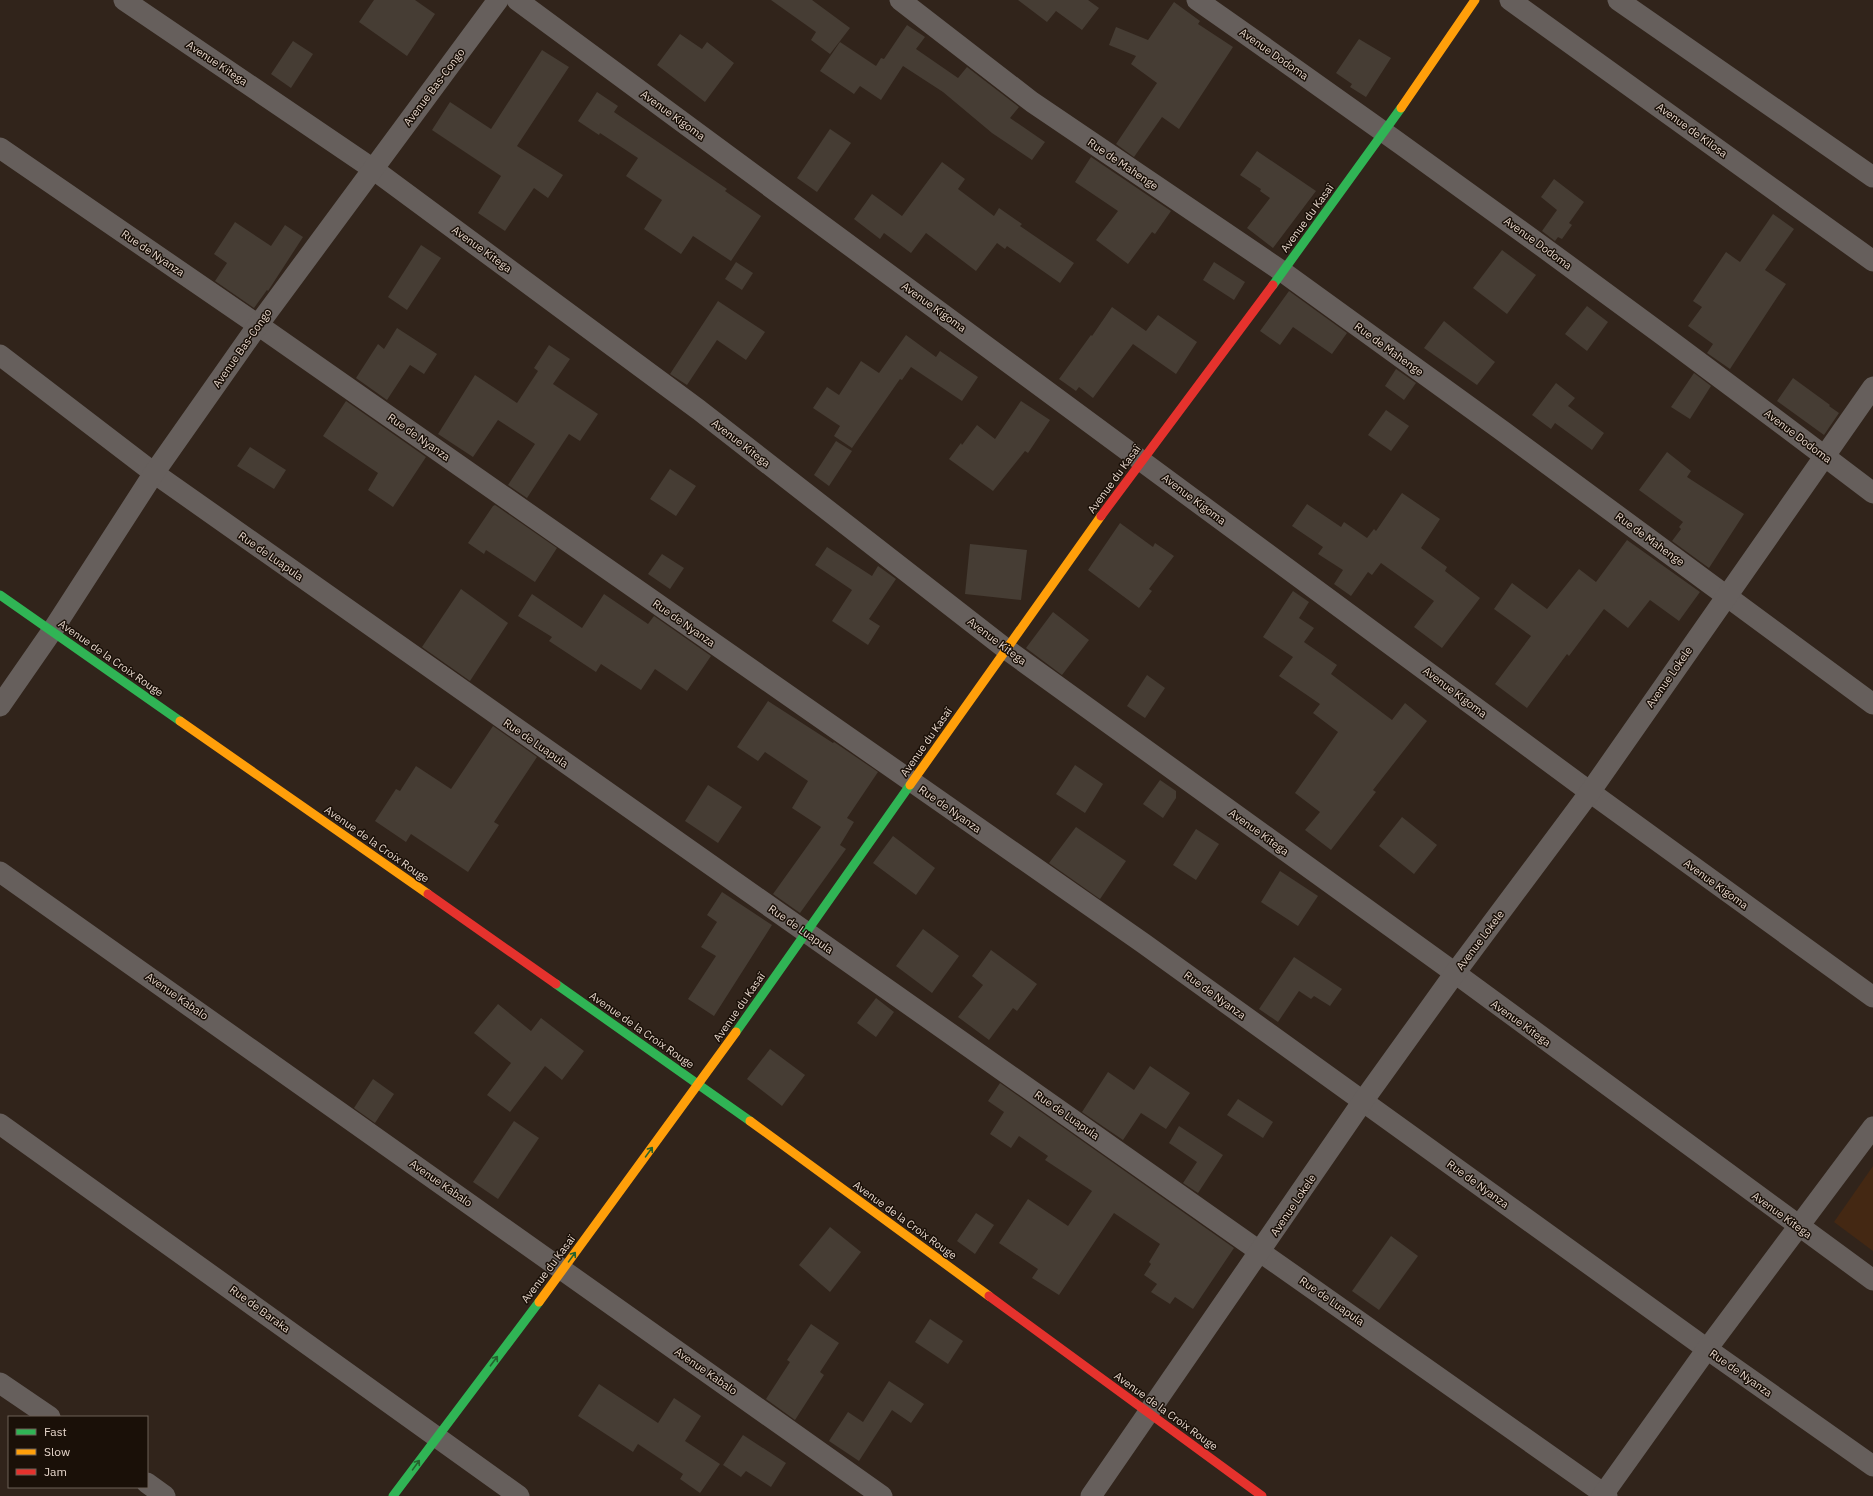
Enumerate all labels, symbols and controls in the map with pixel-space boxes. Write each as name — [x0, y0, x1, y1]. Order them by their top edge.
street label: Avenue Dodoma — [1237, 25, 1311, 83]
street label: Avenue Kitega — [184, 37, 250, 89]
street label: Avenue Bas-Congo — [400, 46, 468, 128]
street label: Avenue Kigoma — [638, 87, 708, 143]
street label: Avenue de Kilosa — [1654, 100, 1730, 161]
street label: Rue de Mahenge — [1085, 135, 1161, 193]
street label: Avenue du Kasaï — [1277, 181, 1337, 255]
street label: Avenue Dodoma — [1501, 214, 1575, 273]
street label: Avenue Kitega — [449, 223, 515, 275]
street label: Rue de Nyanza — [119, 227, 187, 279]
street label: Avenue Kigoma — [899, 279, 969, 335]
street label: Avenue Bas-Congo — [210, 306, 274, 390]
street label: Rue de Mahenge — [1352, 319, 1426, 379]
street label: Avenue Dodoma — [1761, 406, 1835, 466]
street label: Rue de Nyanza — [385, 410, 453, 464]
street label: Avenue Kitega — [709, 416, 773, 470]
street label: Avenue du Kasaï — [1084, 442, 1144, 516]
street label: Avenue Kigoma — [1159, 470, 1229, 528]
street label: Rue de Mahenge — [1613, 509, 1687, 569]
street label: Rue de Luapula — [236, 528, 306, 584]
street label: Rue de Nyanza — [650, 596, 718, 650]
street label: Avenue Kitega — [965, 614, 1029, 668]
street label: Avenue de la Croix Rouge — [56, 616, 166, 700]
street label: Avenue Lokele — [1643, 644, 1695, 710]
street label: Avenue Kigoma — [1420, 663, 1490, 721]
street label: Avenue du Kasaï — [897, 705, 955, 779]
street label: Rue de Luapula — [501, 715, 571, 771]
street label: Rue de Nyanza — [916, 782, 984, 836]
street label: Avenue de la Croix Rouge — [322, 802, 432, 886]
street label: Avenue Kitega — [1226, 806, 1292, 858]
street label: Avenue Kigoma — [1681, 856, 1751, 912]
street label: Rue de Luapula — [766, 901, 836, 957]
street label: Avenue Lokele — [1453, 907, 1507, 973]
street label: Rue de Nyanza — [1181, 968, 1249, 1022]
street label: Avenue Kabalo — [143, 969, 211, 1023]
street label: Avenue du Kasaï — [710, 970, 768, 1044]
street label: Avenue de la Croix Rouge — [587, 988, 697, 1072]
street label: Avenue Kitega — [1488, 997, 1554, 1049]
street label: Rue de Luapula — [1032, 1087, 1102, 1143]
one-way arrow — [645, 1147, 653, 1158]
street label: Avenue Kabalo — [407, 1156, 475, 1210]
street label: Rue de Nyanza — [1444, 1157, 1512, 1211]
street label: Avenue Lokele — [1267, 1171, 1319, 1239]
street label: Avenue de la Croix Rouge — [850, 1178, 960, 1262]
street label: Avenue Kitega — [1749, 1189, 1815, 1241]
street label: Avenue du Kasaï — [518, 1232, 578, 1306]
one-way arrow — [568, 1252, 577, 1263]
street label: Rue de Luapula — [1297, 1273, 1367, 1329]
street label: Rue de Baraka — [227, 1282, 293, 1336]
street label: Avenue Kabalo — [672, 1344, 740, 1398]
street label: Rue de Nyanza — [1707, 1346, 1775, 1400]
one-way arrow — [490, 1355, 498, 1366]
street label: Avenue de la Croix Rouge — [1111, 1369, 1221, 1453]
legend — [8, 1416, 148, 1488]
text: Fast — [44, 1424, 67, 1439]
text: Slow — [44, 1444, 70, 1459]
one-way arrow — [412, 1459, 420, 1470]
text: Jam — [44, 1464, 67, 1479]

